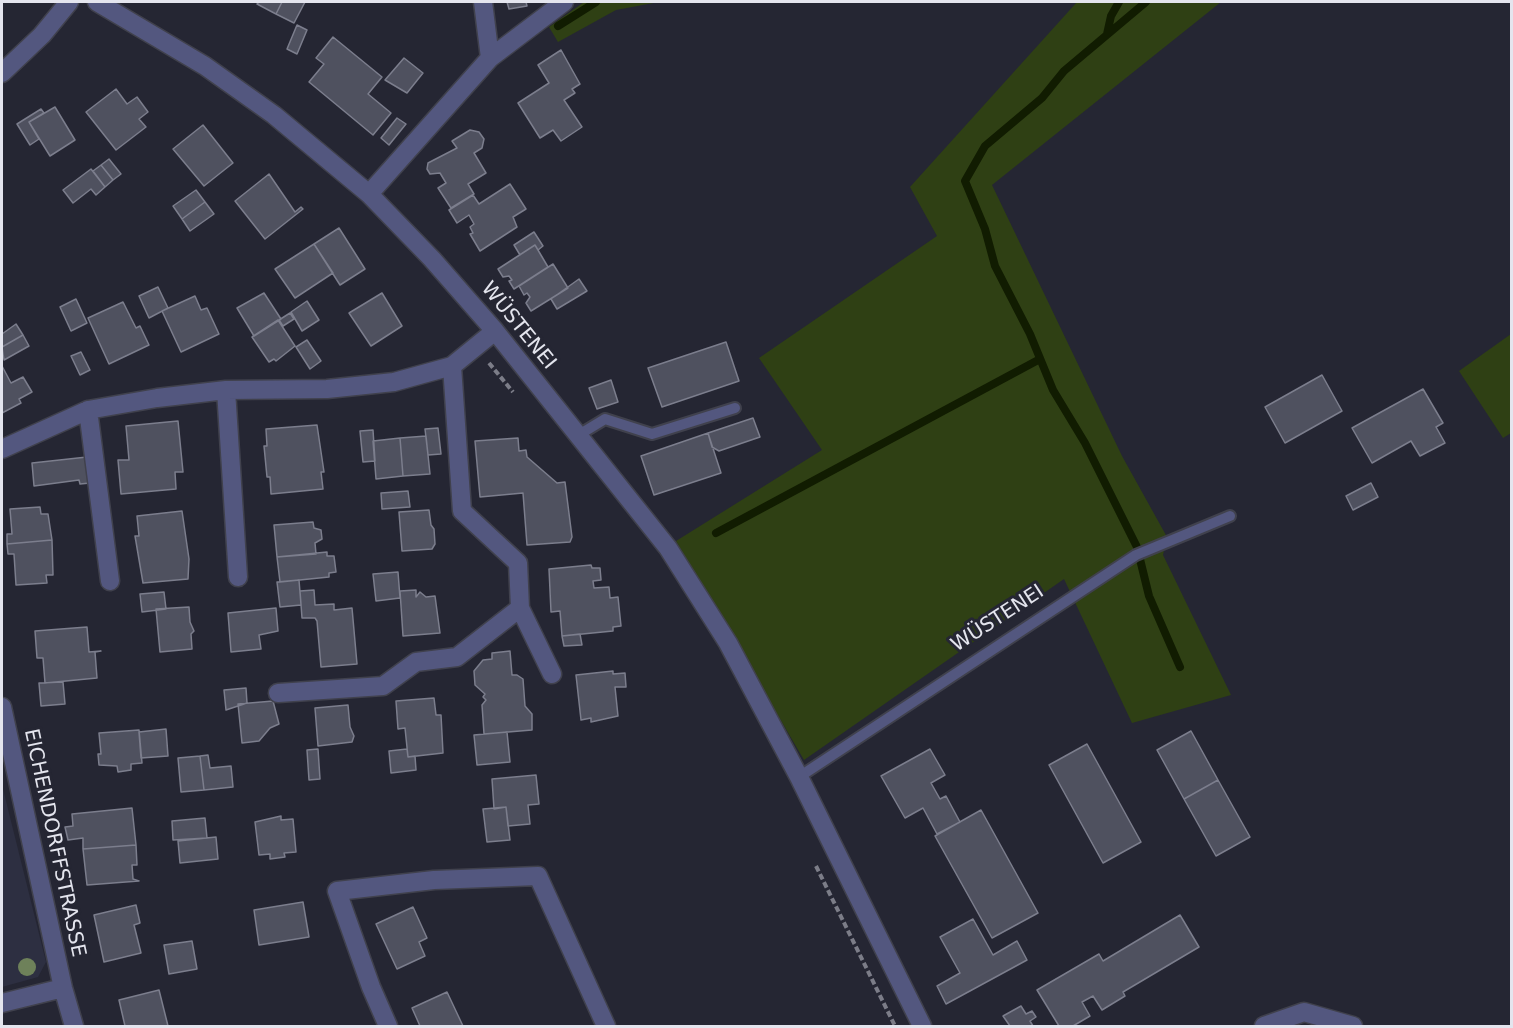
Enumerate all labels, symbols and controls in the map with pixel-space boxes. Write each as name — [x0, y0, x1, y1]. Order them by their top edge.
street label: WÜSTENEI — [475, 277, 561, 375]
street label: WÜSTENEI — [947, 580, 1049, 658]
street label: EICHENDORFFSTRASSE — [18, 727, 90, 959]

